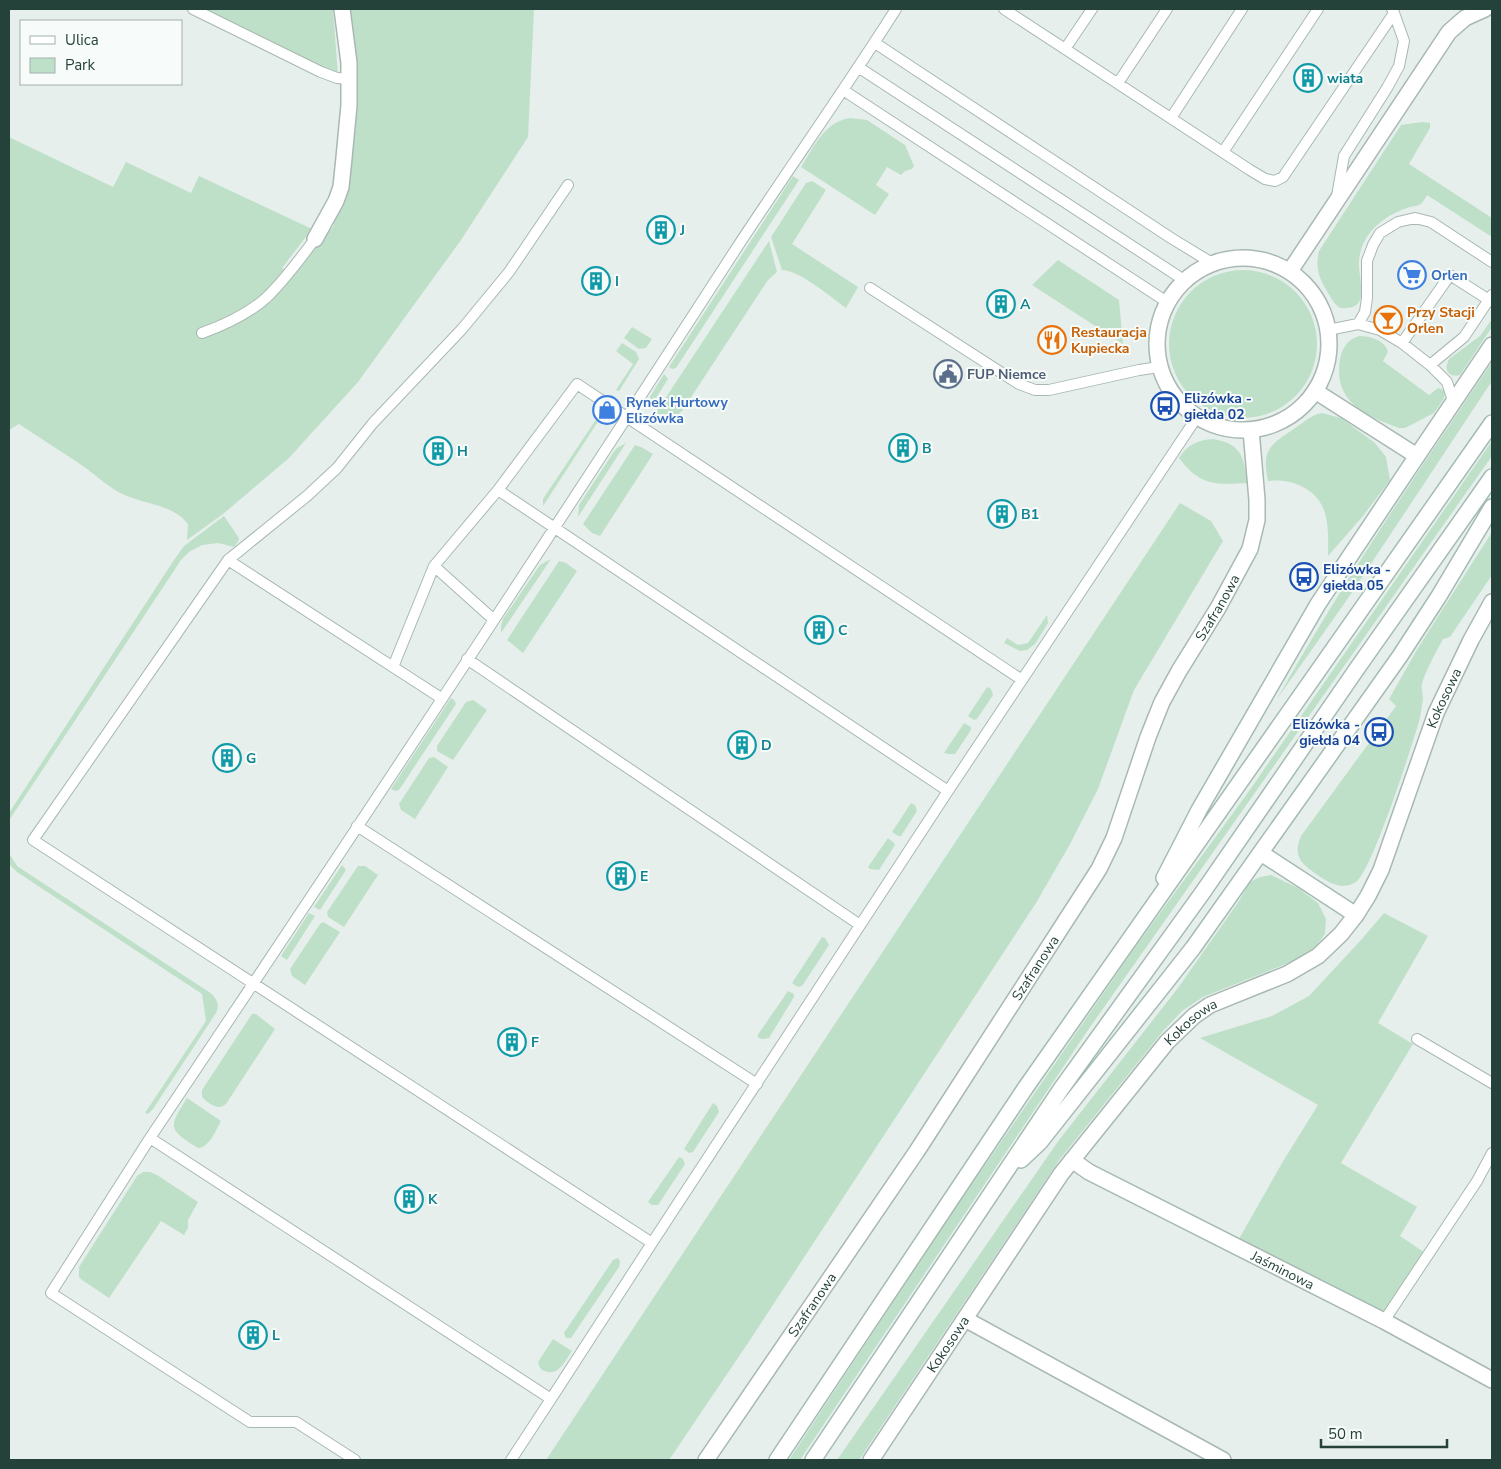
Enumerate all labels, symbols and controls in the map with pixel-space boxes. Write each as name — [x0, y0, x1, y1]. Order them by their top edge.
legend — [20, 20, 182, 85]
text: Ulica — [65, 30, 99, 50]
text: Park — [65, 55, 95, 75]
building icon: wiata — [1293, 63, 1323, 93]
place label: wiata — [1327, 69, 1363, 88]
building icon: J — [646, 215, 676, 245]
place label: J — [679, 221, 685, 240]
supermarket icon: Orlen — [1397, 260, 1427, 290]
building icon: I — [581, 266, 611, 296]
place label: Orlen — [1431, 266, 1468, 285]
place label: I — [615, 272, 619, 291]
building icon: A — [986, 289, 1016, 319]
place label: A — [1020, 295, 1031, 314]
place label: Przy Stacji Orlen — [1407, 303, 1475, 338]
bar icon: Przy Stacji Orlen — [1373, 305, 1403, 335]
place label: Restauracja Kupiecka — [1071, 323, 1147, 358]
restaurant icon: Restauracja Kupiecka — [1037, 325, 1067, 355]
public building icon: FUP Niemce — [933, 359, 963, 389]
place label: FUP Niemce — [967, 365, 1046, 384]
place label: Elizówka - giełda 02 — [1184, 389, 1252, 424]
bus stop icon: Elizówka - giełda 02 — [1150, 391, 1180, 421]
place label: Rynek Hurtowy Elizówka — [626, 393, 729, 428]
shop icon: Rynek Hurtowy Elizówka — [592, 395, 622, 425]
building icon: B — [888, 433, 918, 463]
building icon: H — [423, 436, 453, 466]
place label: B — [922, 439, 932, 458]
place label: H — [457, 442, 468, 461]
building icon: B1 — [987, 499, 1017, 529]
place label: B1 — [1021, 505, 1039, 524]
place label: Elizówka - giełda 05 — [1323, 560, 1391, 595]
bus stop icon: Elizówka - giełda 05 — [1289, 562, 1319, 592]
street label: Szafranowa — [1191, 571, 1245, 645]
building icon: C — [804, 615, 834, 645]
place label: C — [838, 621, 848, 640]
street label: Kokosowa — [1422, 665, 1466, 731]
place label: Elizówka - giełda 04 — [1292, 715, 1361, 750]
bus stop icon: Elizówka - giełda 04 — [1364, 717, 1394, 747]
building icon: D — [727, 730, 757, 760]
place label: D — [761, 736, 772, 755]
building icon: G — [212, 743, 242, 773]
place label: G — [246, 749, 256, 768]
building icon: E — [606, 861, 636, 891]
place label: E — [640, 867, 648, 886]
street label: Szafranowa — [1007, 932, 1064, 1005]
street label: Kokosowa — [1160, 994, 1220, 1050]
building icon: F — [497, 1027, 527, 1057]
place label: F — [531, 1033, 539, 1052]
building icon: K — [394, 1184, 424, 1214]
place label: K — [428, 1190, 438, 1209]
street label: Jaśminowa — [1247, 1246, 1318, 1294]
street label: Szafranowa — [784, 1269, 841, 1341]
street label: Kokosowa — [923, 1312, 974, 1377]
building icon: L — [238, 1320, 268, 1350]
place label: L — [272, 1326, 280, 1345]
scale bar — [1321, 1416, 1447, 1448]
text: 50 m — [1328, 1424, 1363, 1444]

